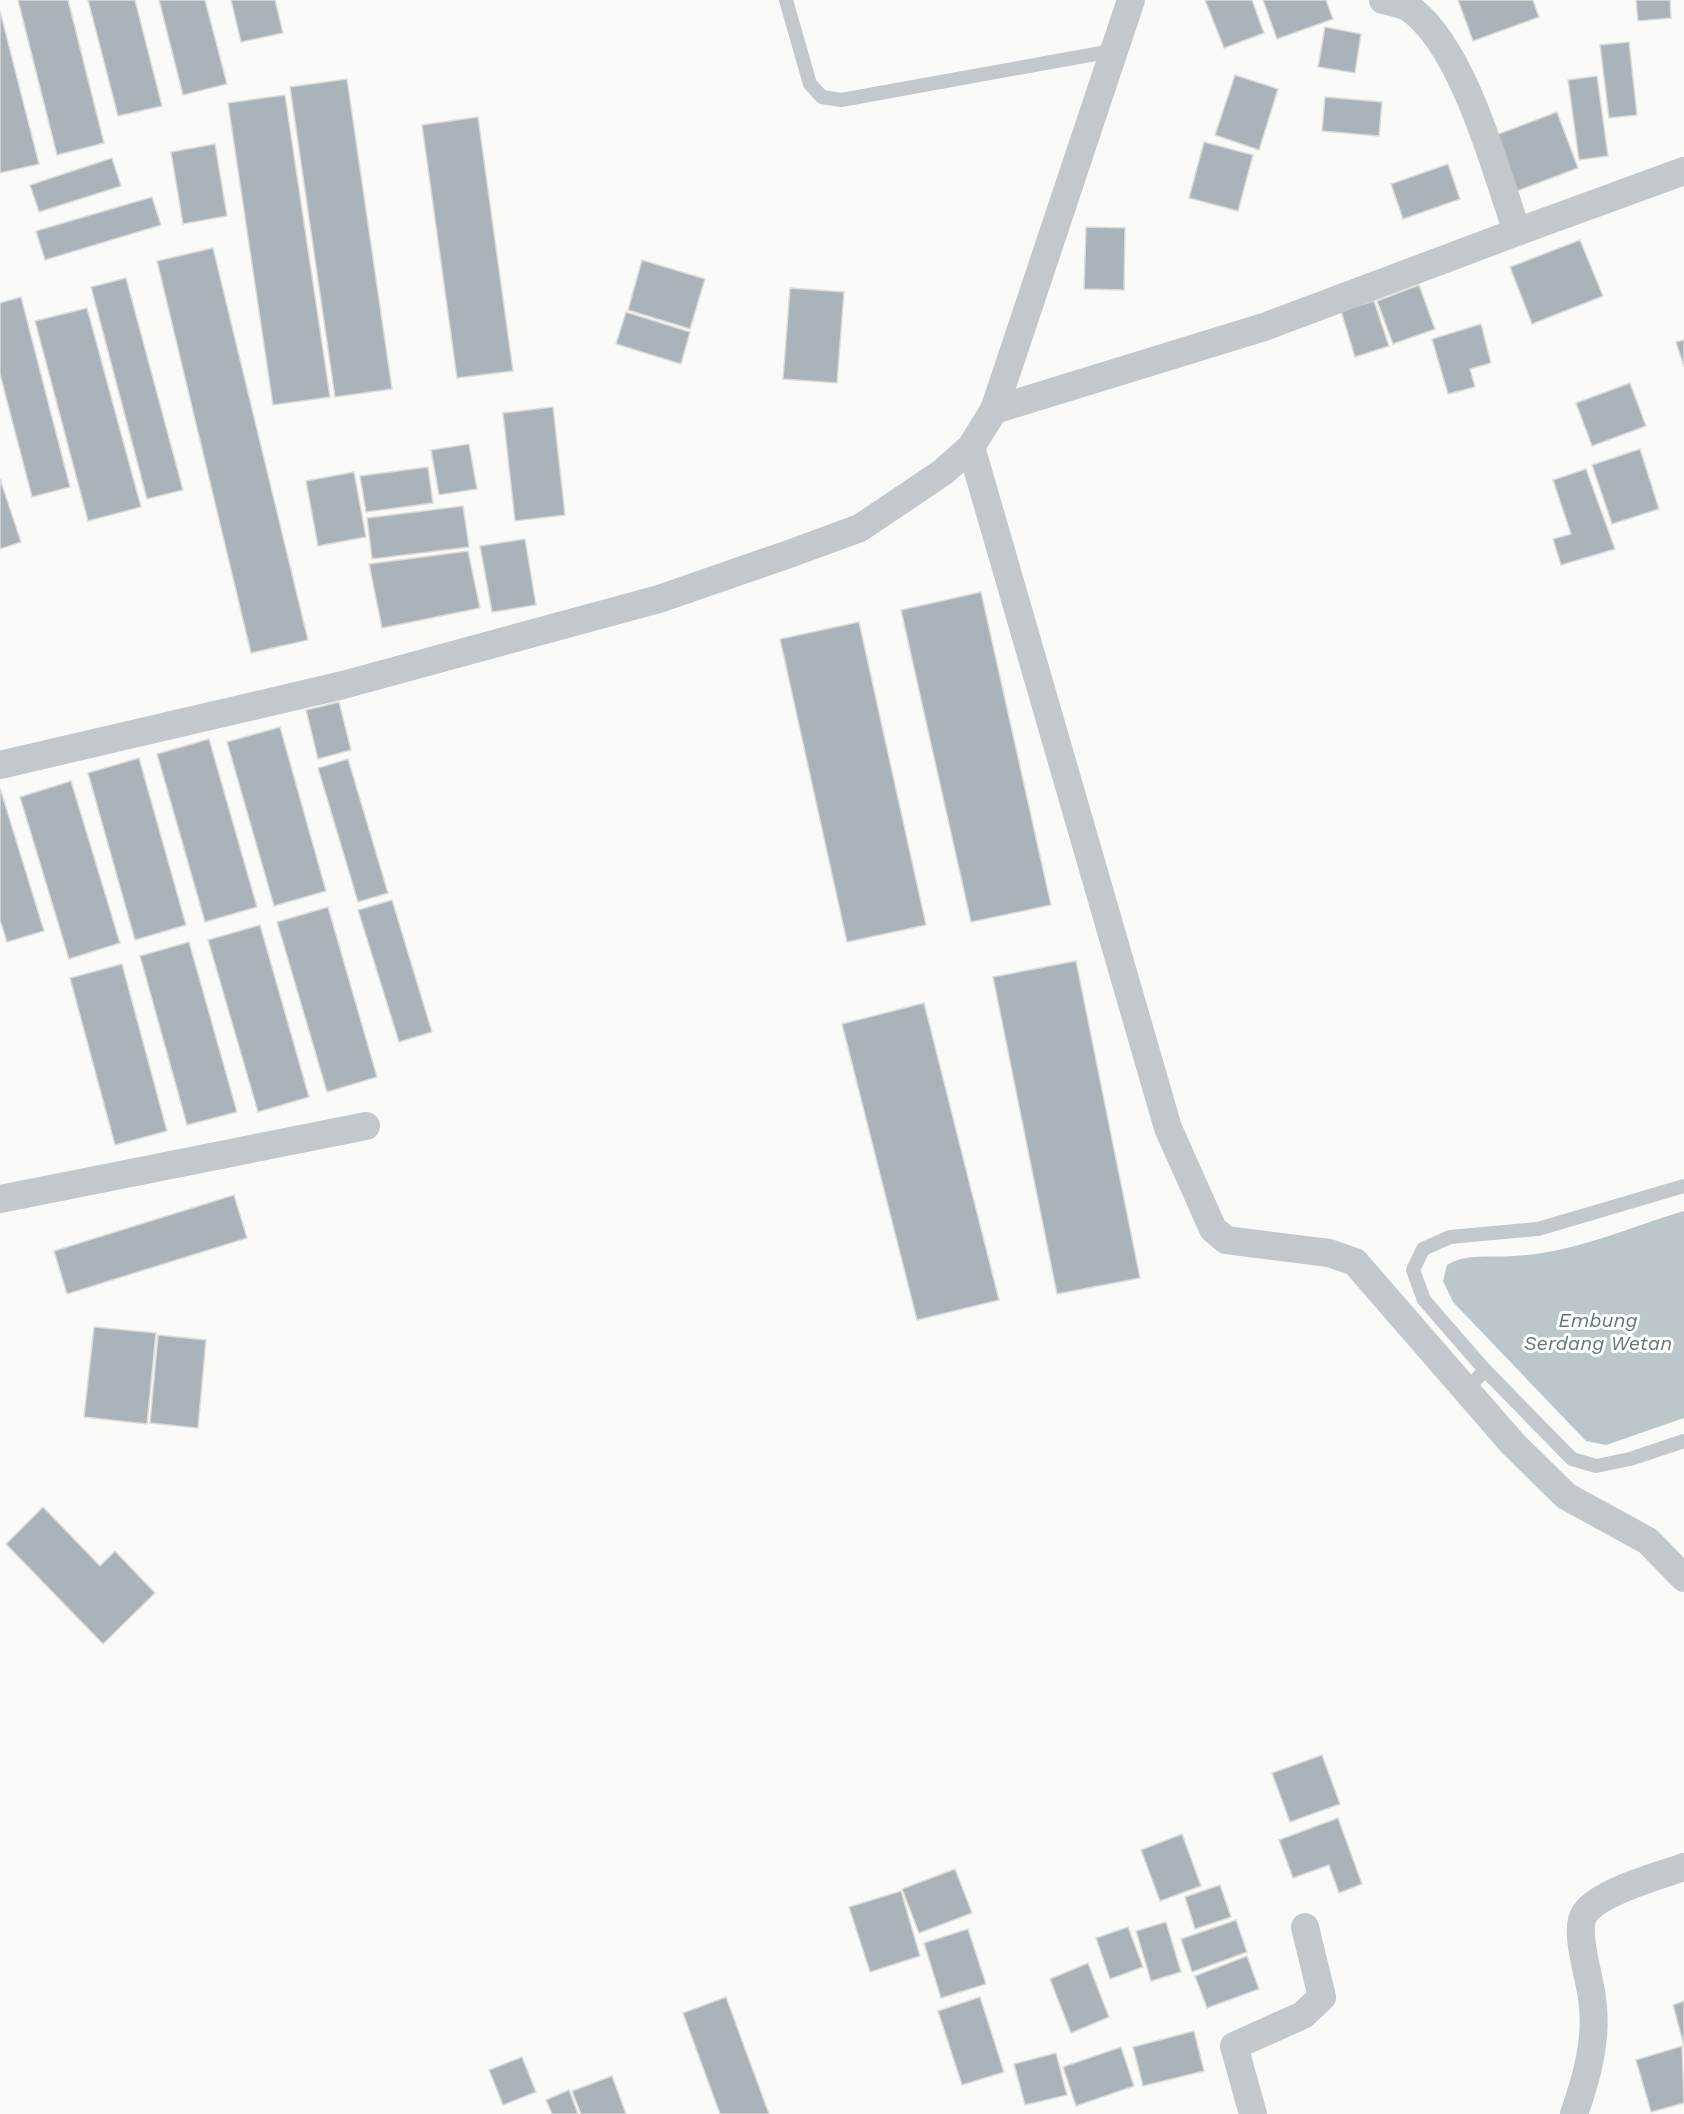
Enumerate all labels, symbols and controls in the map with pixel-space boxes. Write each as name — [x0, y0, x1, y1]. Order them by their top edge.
water label: Embung Serdang Wetan — [1524, 1308, 1672, 1355]

